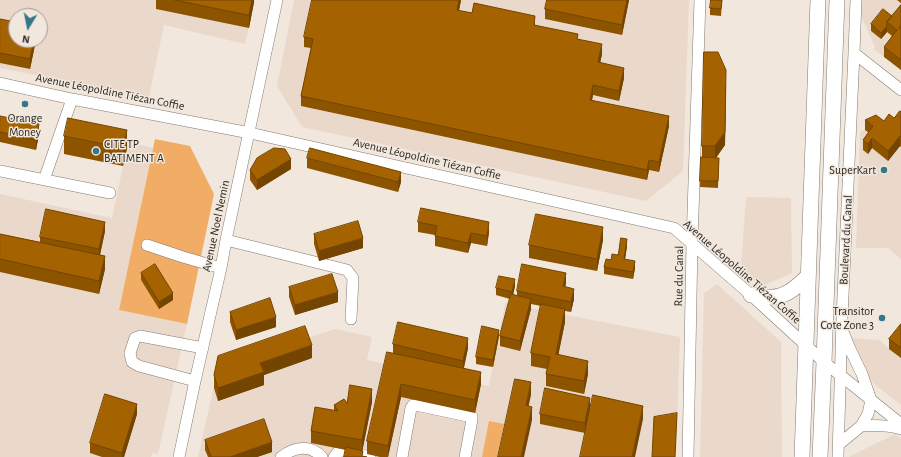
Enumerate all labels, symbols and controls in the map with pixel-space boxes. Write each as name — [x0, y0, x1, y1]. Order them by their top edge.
north arrow — [8, 8, 48, 48]
text: N — [21, 33, 31, 45]
street label: Avenue Léopoldine Tiézan Coffie — [34, 70, 186, 114]
marker: Orange Money — [20, 99, 30, 109]
place label: Orange Money — [8, 111, 42, 139]
street label: Avenue Léopoldine Tiézan Coffie — [352, 135, 502, 183]
place label: CITE TP BATIMENT A — [104, 137, 164, 165]
marker: CITE TP BATIMENT A — [91, 146, 101, 156]
place label: SuperKart — [829, 163, 876, 177]
marker: SuperKart — [879, 165, 889, 175]
street label: Avenue Noel Nemin — [199, 179, 233, 273]
street label: Boulevard du Canal — [836, 195, 856, 285]
street label: Avenue Léopoldine Tiézan Coffie — [680, 217, 804, 327]
street label: Rue du Canal — [671, 246, 687, 306]
place label: Transitor Cote Zone 3 — [821, 304, 874, 332]
marker: Transitor Cote Zone 3 — [877, 313, 887, 323]

